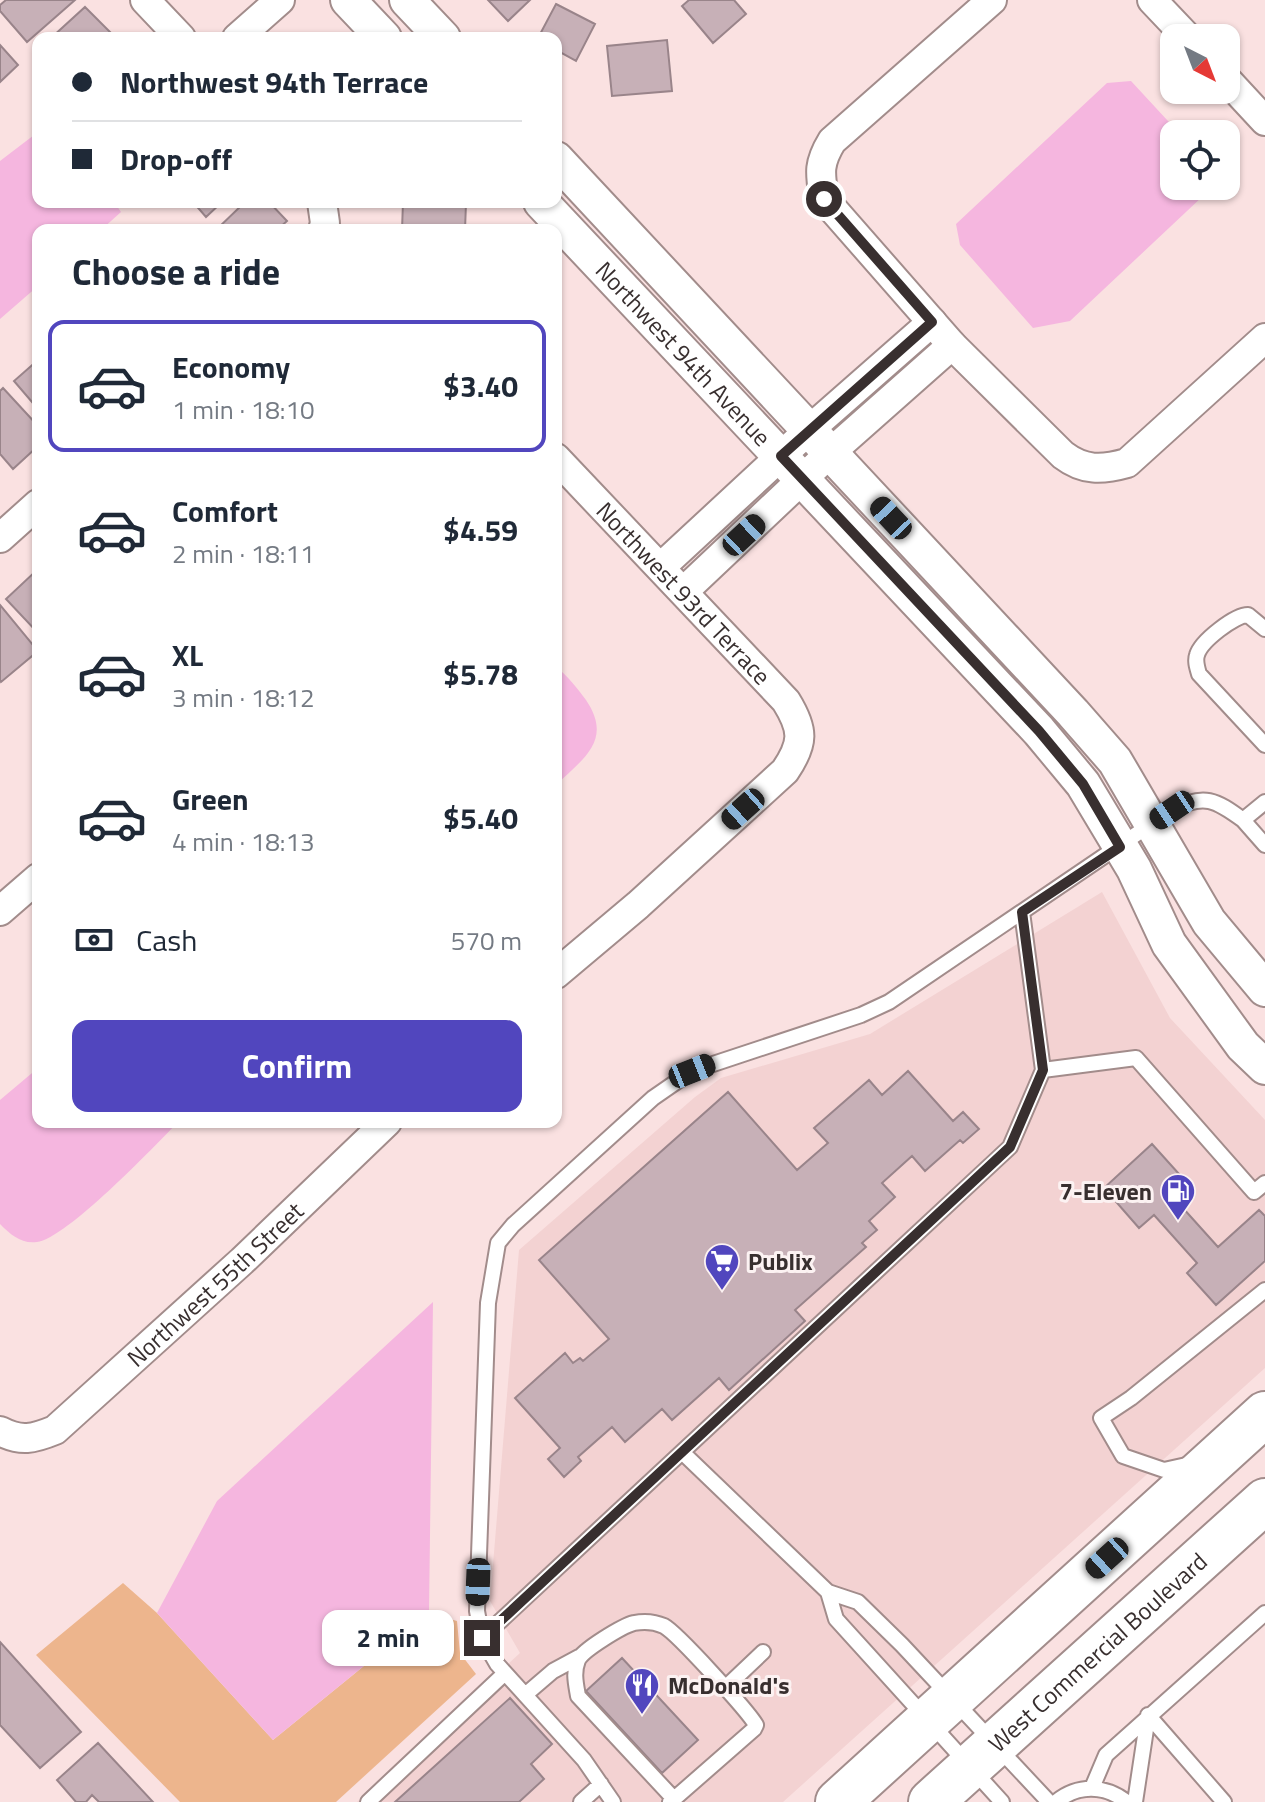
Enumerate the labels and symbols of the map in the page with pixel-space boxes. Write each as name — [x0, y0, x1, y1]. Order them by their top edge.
north arrow — [1160, 24, 1240, 104]
route start — [806, 181, 842, 217]
street label: Northwest 94th Avenue — [587, 253, 780, 454]
car — [866, 492, 916, 544]
street label: Northwest 93rd Terrace — [588, 494, 779, 693]
car — [718, 510, 770, 560]
car — [717, 784, 769, 834]
car — [1145, 787, 1199, 833]
car — [665, 1051, 719, 1091]
fuel station icon: 7-Eleven — [1159, 1172, 1197, 1222]
place label: 7-Eleven — [1060, 1173, 1152, 1209]
street label: Northwest 55th Street — [119, 1193, 312, 1375]
supermarket icon: Publix — [703, 1242, 741, 1292]
place label: Publix — [748, 1243, 813, 1279]
car — [1081, 1533, 1133, 1583]
street label: West Commercial Boulevard — [980, 1544, 1215, 1761]
car — [465, 1558, 491, 1606]
callout: 2 min — [322, 1610, 454, 1666]
route end — [464, 1620, 500, 1656]
restaurant icon: McDonald's — [623, 1666, 661, 1716]
place label: McDonald's — [668, 1667, 790, 1703]

